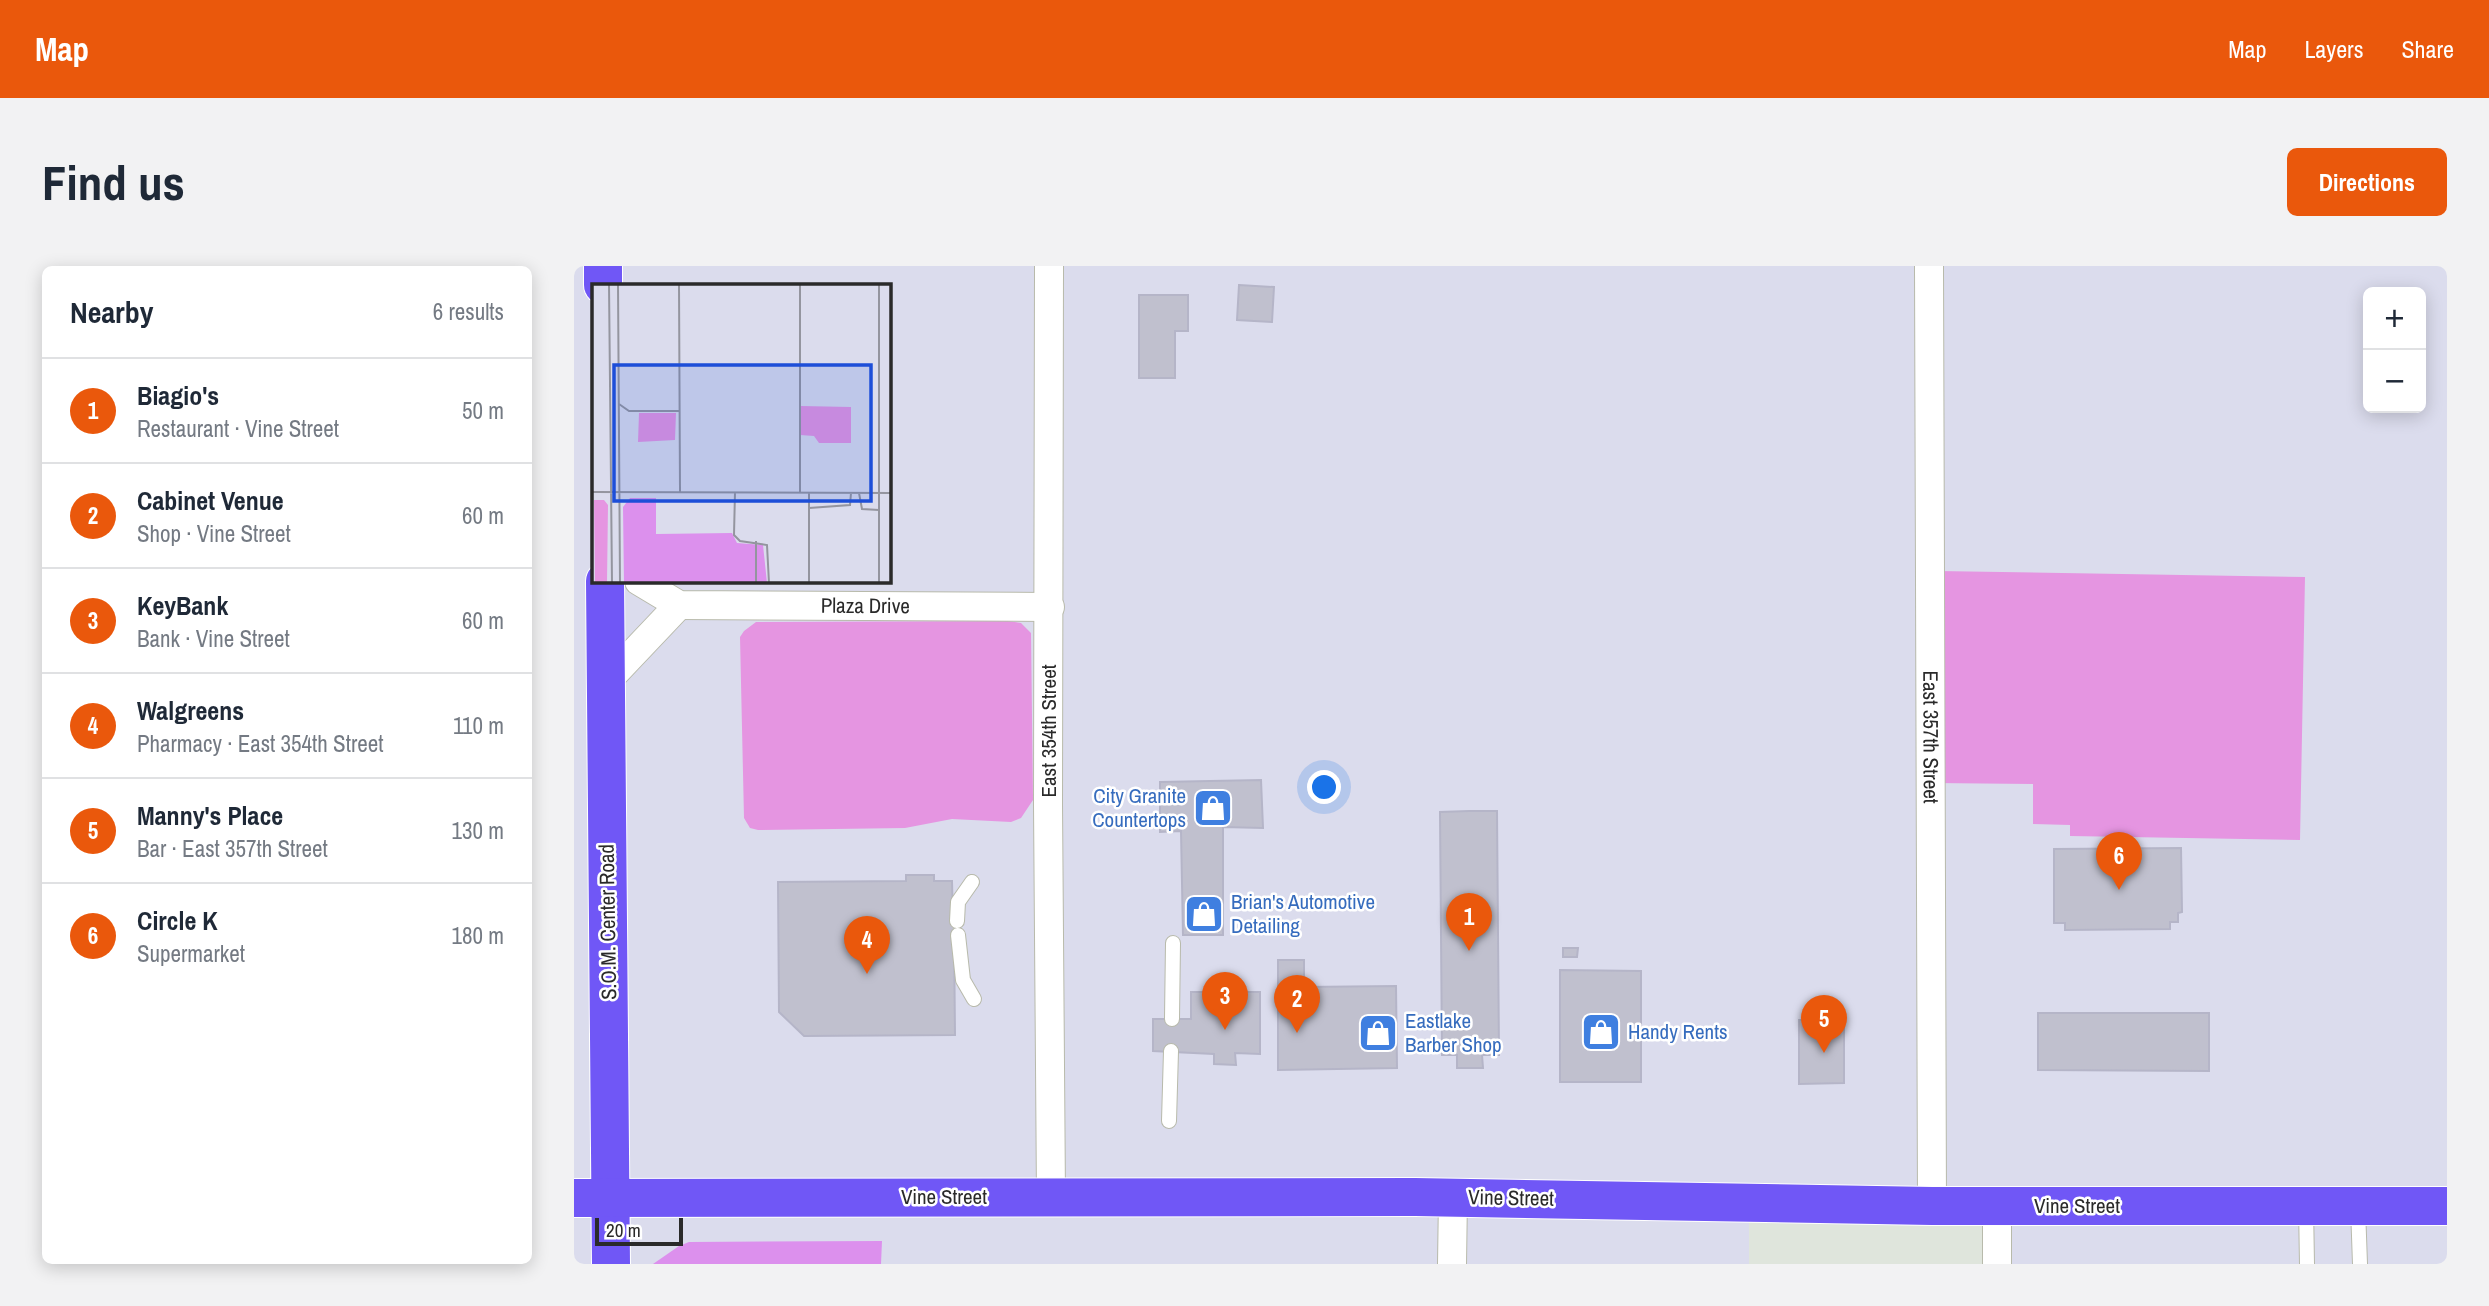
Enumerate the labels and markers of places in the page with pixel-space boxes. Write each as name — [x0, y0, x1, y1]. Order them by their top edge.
place label: City Granite Countertops — [1092, 781, 1186, 834]
shop icon: City Granite Countertops — [1192, 787, 1234, 829]
pin: 6 — [2096, 832, 2142, 890]
place label: Brian's Automotive Detailing — [1231, 887, 1375, 940]
shop icon: Brian's Automotive Detailing — [1183, 893, 1225, 935]
pin: 1 — [1446, 893, 1492, 951]
pin: 4 — [844, 916, 890, 974]
pin: 3 — [1202, 972, 1248, 1030]
pin: 2 — [1274, 975, 1320, 1033]
pin: 5 — [1801, 995, 1847, 1053]
place label: Eastlake Barber Shop — [1405, 1006, 1502, 1059]
shop icon: Handy Rents — [1580, 1011, 1622, 1053]
shop icon: Eastlake Barber Shop — [1357, 1012, 1399, 1054]
place label: Handy Rents — [1628, 1017, 1728, 1046]

